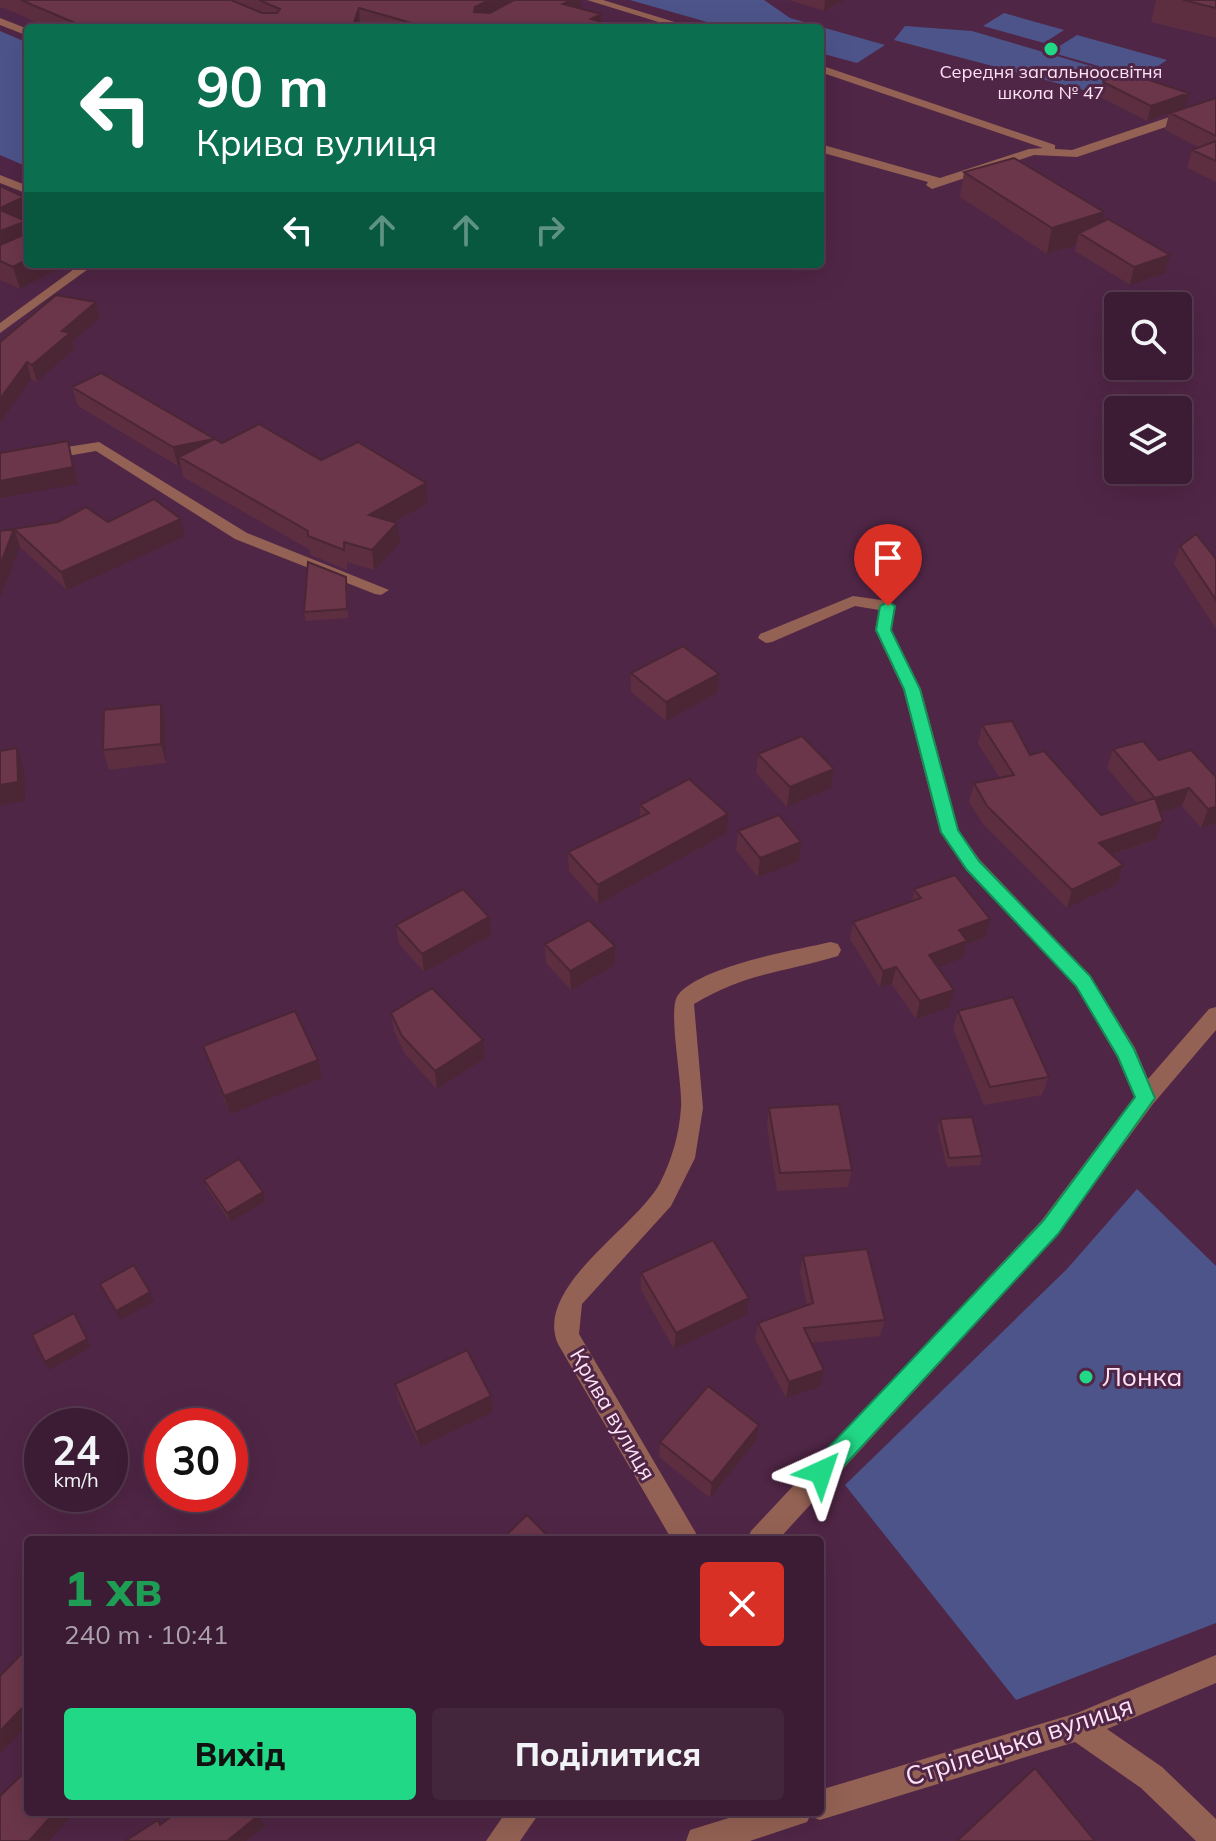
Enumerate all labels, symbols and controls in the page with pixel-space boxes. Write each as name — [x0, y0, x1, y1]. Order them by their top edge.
marker: Середня загальноосвітня школа № 47 — [1042, 40, 1060, 58]
text: 90 m — [196, 51, 329, 121]
icon: left — [64, 56, 168, 160]
place label: Середня загальноосвітня школа № 47 — [939, 60, 1163, 104]
text: Крива вулиця — [196, 120, 437, 165]
icon: left — [276, 208, 320, 252]
icon: ahead — [360, 208, 404, 252]
icon: ahead — [444, 208, 488, 252]
icon: right — [528, 208, 572, 252]
map controls — [1104, 292, 1192, 484]
button: search — [1104, 292, 1192, 380]
button: layers — [1104, 396, 1192, 484]
pin — [854, 524, 922, 606]
icon: arrive — [866, 536, 910, 580]
street label: Крива вулиця — [564, 1343, 662, 1485]
place label: Лонка — [1102, 1360, 1182, 1393]
marker: Лонка — [1077, 1368, 1095, 1386]
speed limit sign: 30 — [144, 1408, 248, 1512]
text: 24 — [52, 1425, 100, 1475]
position arrow — [779, 1430, 863, 1514]
text: km/h — [53, 1467, 99, 1492]
text: 1 хв — [64, 1558, 162, 1618]
button: close — [700, 1562, 784, 1646]
text: 240 m · 10:41 — [64, 1618, 228, 1651]
street label: Стрілецька вулиця — [901, 1688, 1137, 1793]
button: Вихід — [64, 1708, 416, 1800]
button: Поділитися — [432, 1708, 784, 1800]

